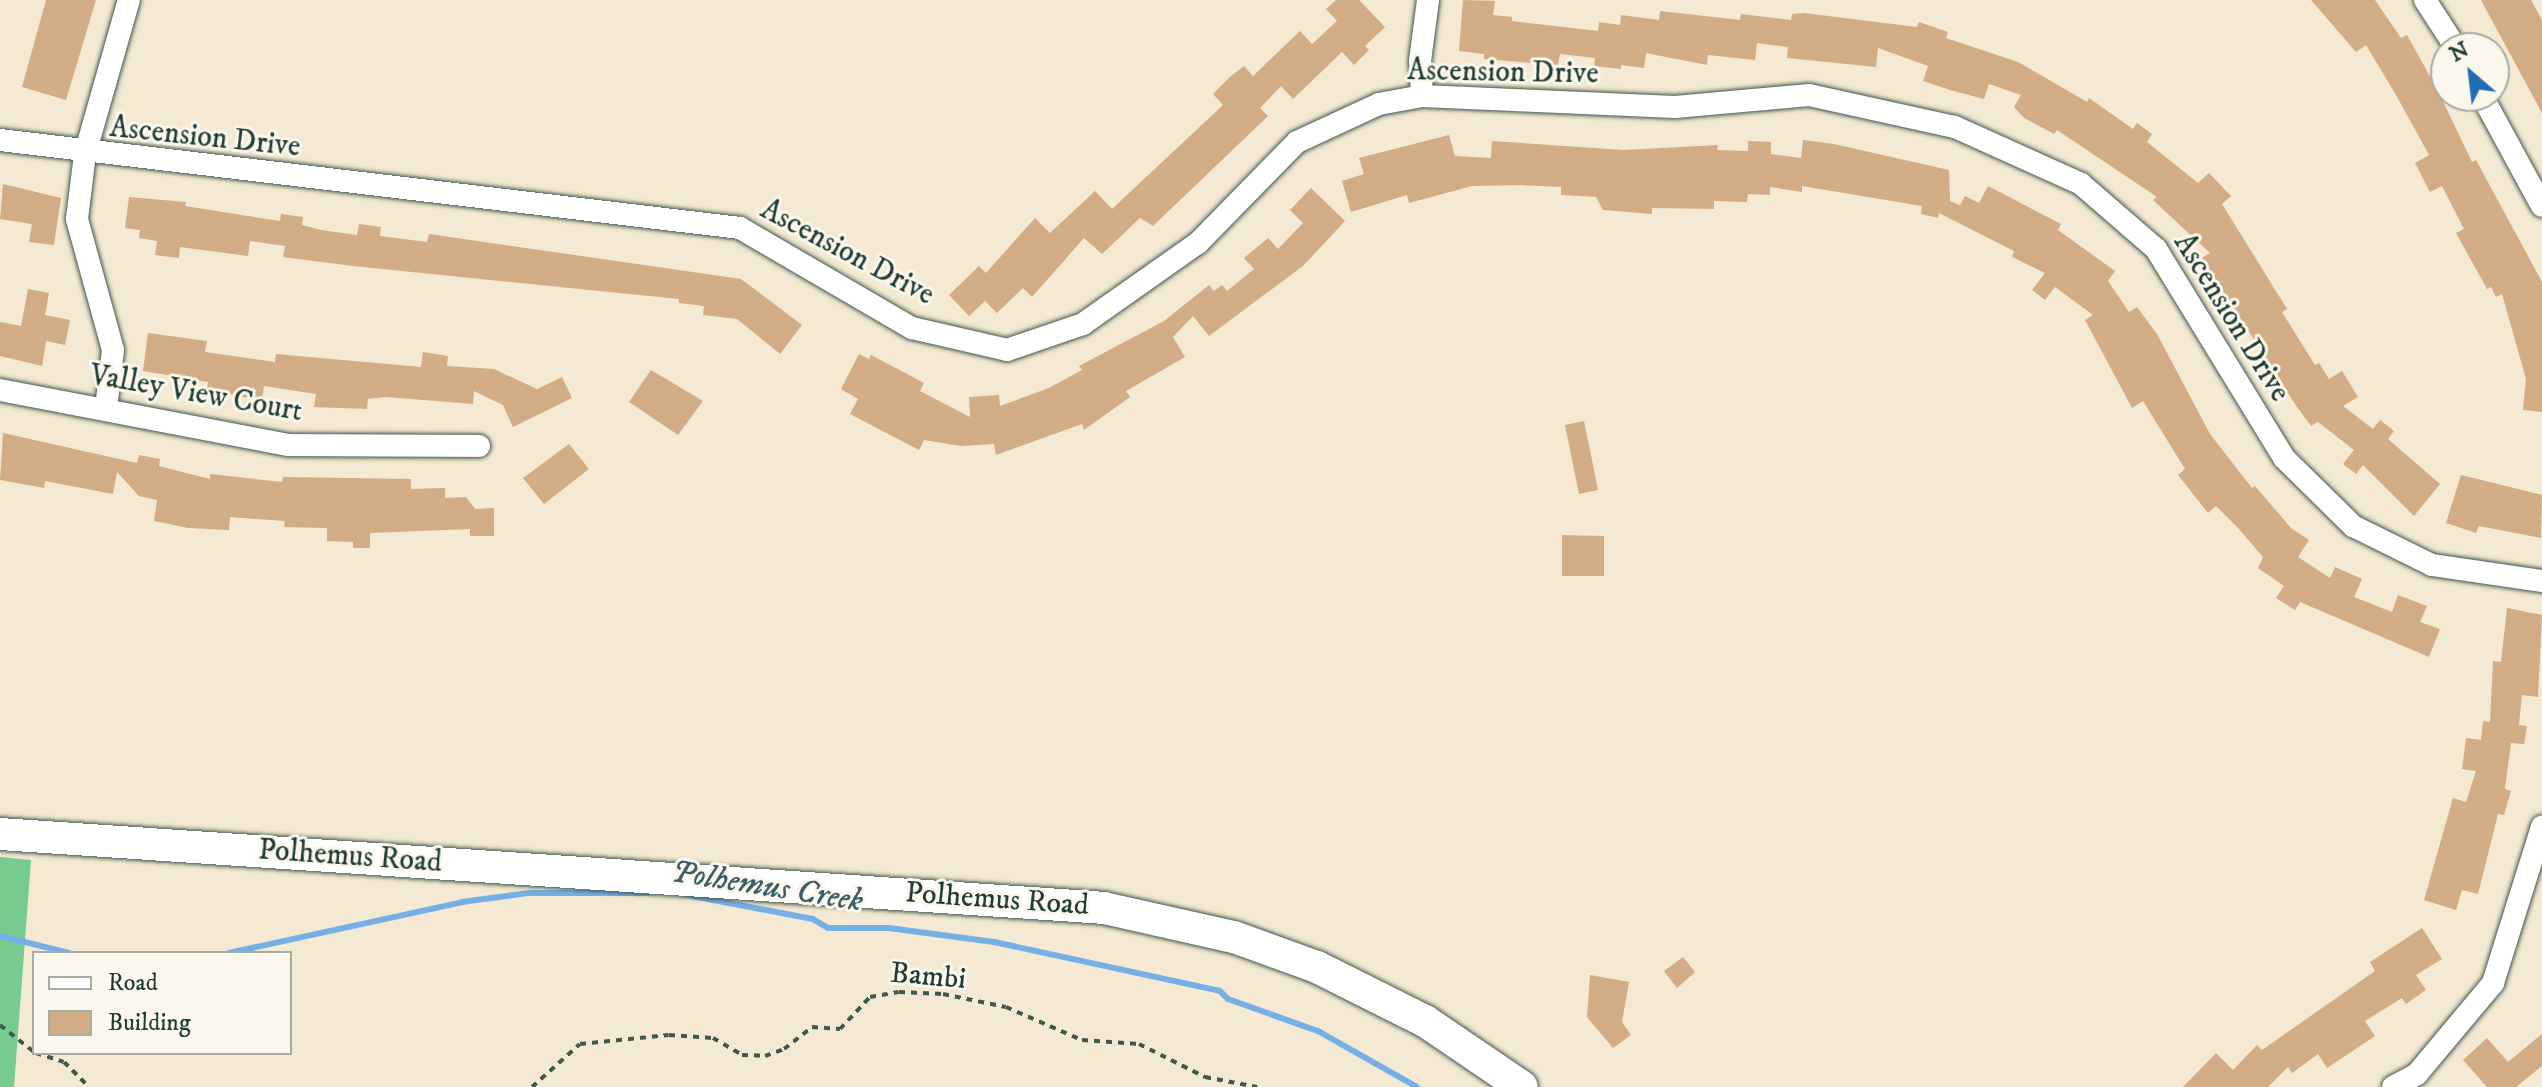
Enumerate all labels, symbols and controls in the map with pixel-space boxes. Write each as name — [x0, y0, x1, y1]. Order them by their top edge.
north arrow — [2430, 32, 2510, 112]
text: N — [2445, 36, 2474, 68]
street label: Ascension Drive — [1407, 53, 1599, 93]
street label: Ascension Drive — [108, 110, 302, 166]
street label: Ascension Drive — [754, 192, 940, 314]
street label: Ascension Drive — [2165, 227, 2297, 409]
street label: Valley View Court — [87, 358, 305, 430]
street label: Polhemus Road — [257, 833, 443, 881]
water label: Polhemus Creek — [669, 853, 865, 921]
street label: Polhemus Road — [904, 876, 1090, 924]
legend — [32, 951, 292, 1055]
street label: Bambi — [889, 956, 967, 998]
text: Road — [108, 968, 158, 998]
text: Building — [108, 1008, 191, 1038]

